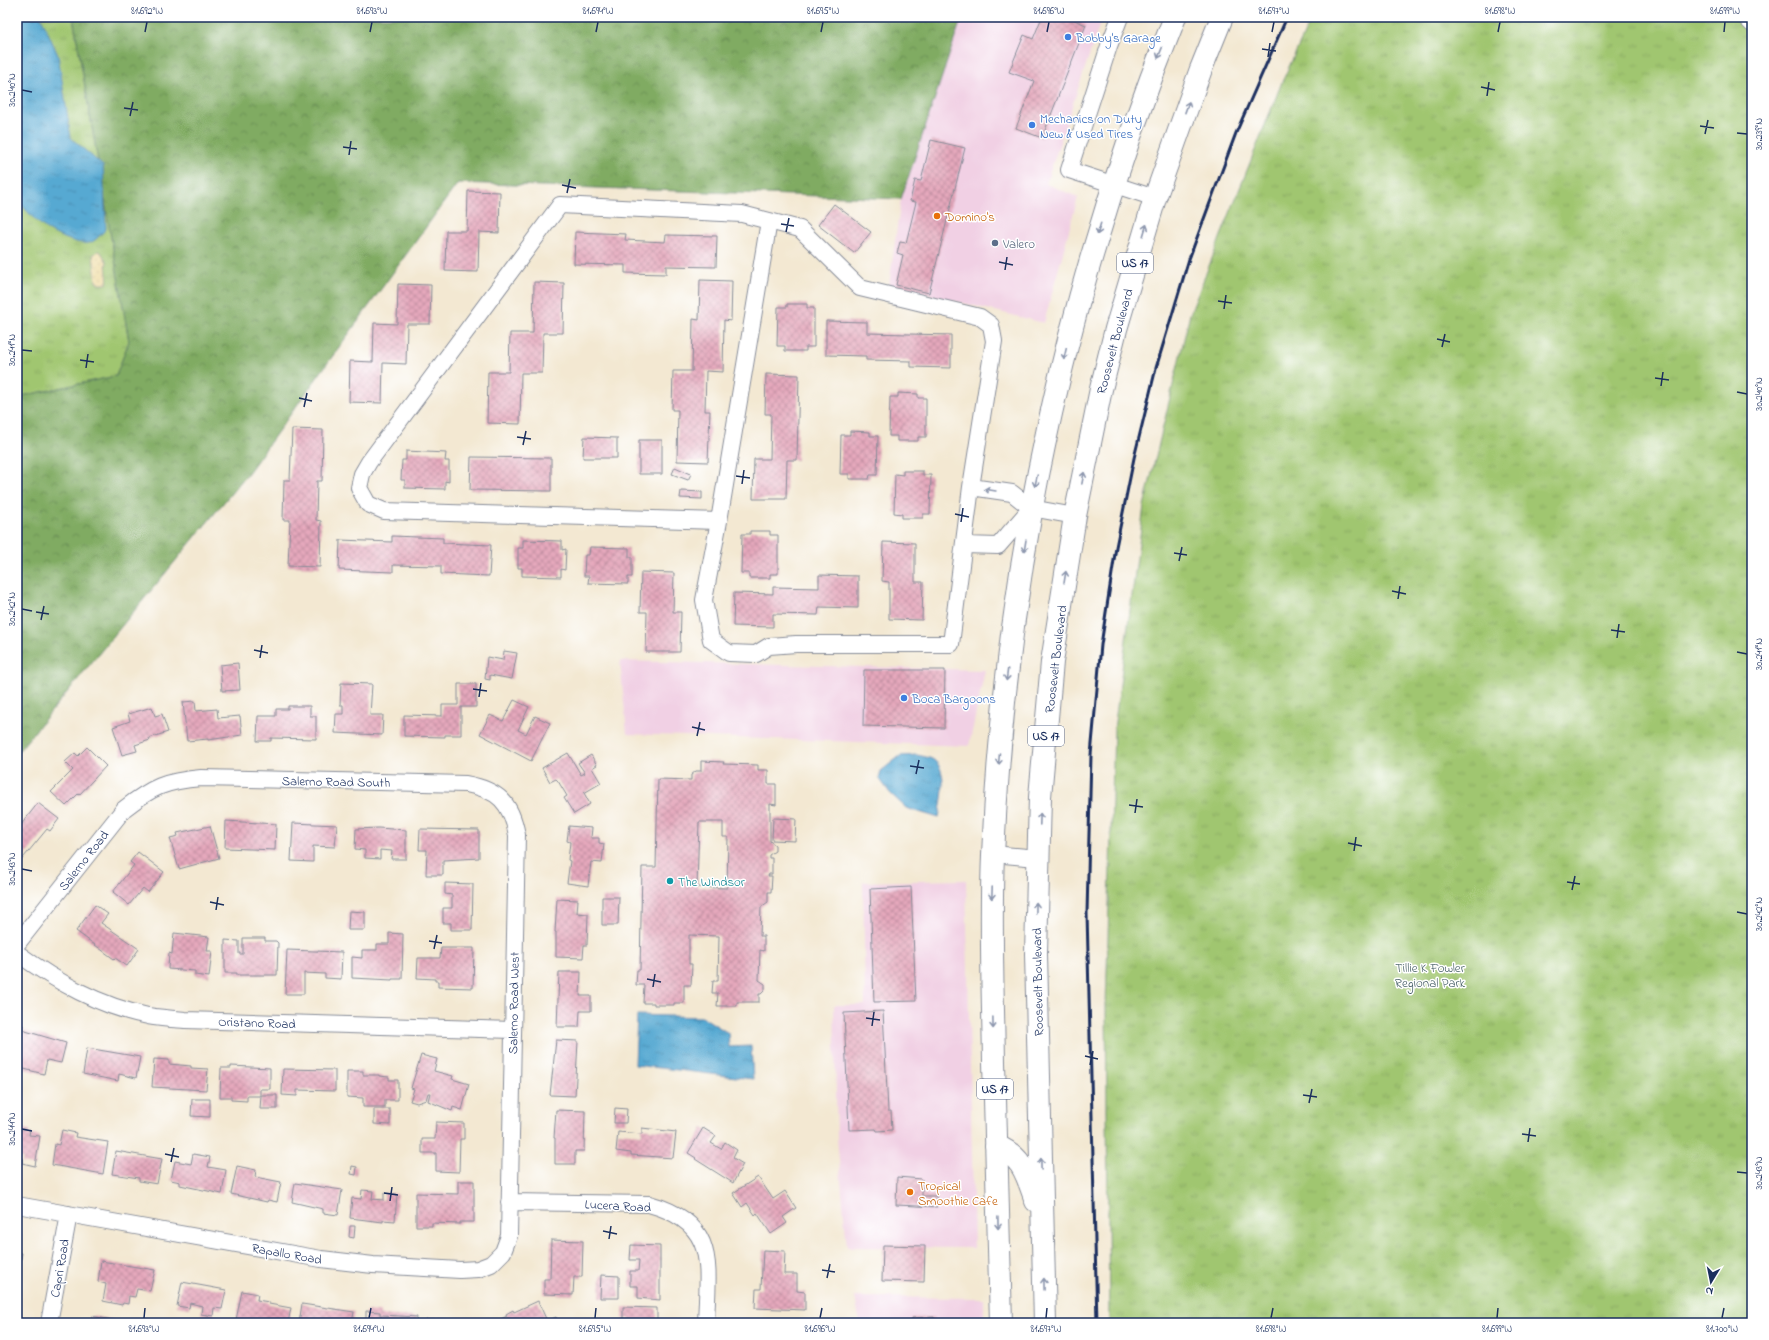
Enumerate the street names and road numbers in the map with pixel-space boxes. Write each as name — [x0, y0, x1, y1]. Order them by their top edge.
road number: US 17 — [1117, 253, 1153, 273]
street label: Roosevelt Boulevard — [1092, 286, 1139, 396]
street label: Roosevelt Boulevard — [1040, 604, 1073, 714]
road number: US 17 — [1028, 726, 1064, 746]
street label: Salerno Road South — [282, 772, 390, 793]
street label: Salerno Road — [54, 826, 114, 895]
street label: Roosevelt Boulevard — [1028, 927, 1049, 1036]
street label: Salerno Road West — [504, 951, 525, 1054]
street label: Oristano Road — [218, 1013, 297, 1034]
road number: US 17 — [977, 1079, 1013, 1099]
street label: Lucera Road — [584, 1195, 652, 1218]
street label: Capri Road — [46, 1237, 75, 1299]
street label: Rapallo Road — [250, 1239, 324, 1270]

